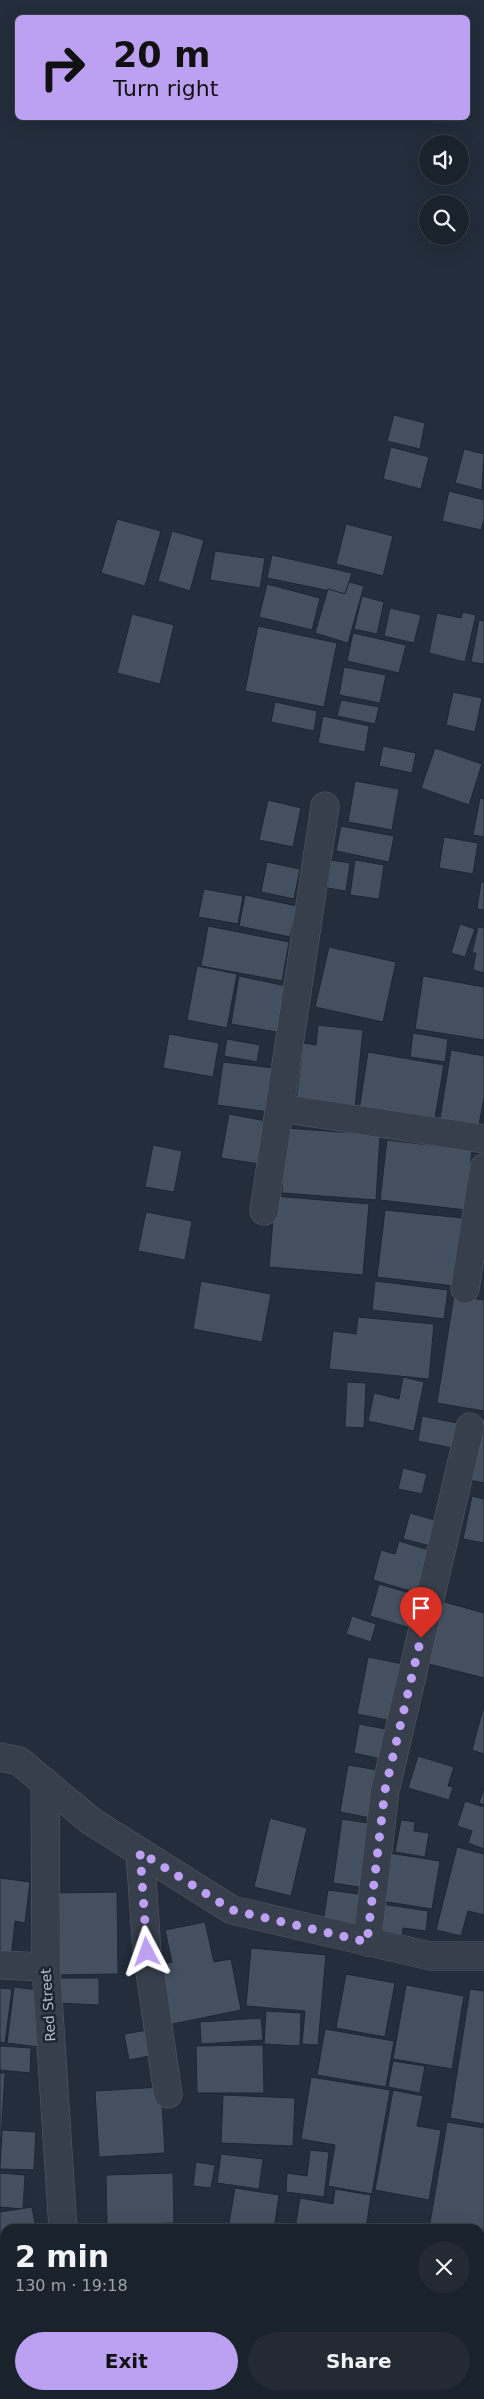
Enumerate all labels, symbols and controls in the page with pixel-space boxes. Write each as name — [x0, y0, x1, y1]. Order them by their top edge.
icon: right — [30, 35, 95, 100]
text: 20 m — [113, 35, 210, 75]
text: Turn right — [113, 76, 218, 101]
map controls — [419, 135, 469, 245]
button: sound — [419, 135, 469, 185]
button: search — [419, 195, 469, 245]
pin — [400, 1587, 442, 1638]
icon: arrive — [407, 1594, 435, 1622]
position arrow — [120, 1925, 172, 1977]
street label: Red Street — [37, 1967, 59, 2042]
text: 2 min — [15, 2239, 109, 2274]
button: close — [418, 2241, 470, 2293]
text: 130 m · 19:18 — [15, 2276, 128, 2295]
button: Exit — [15, 2332, 238, 2390]
button: Share — [248, 2332, 470, 2390]

